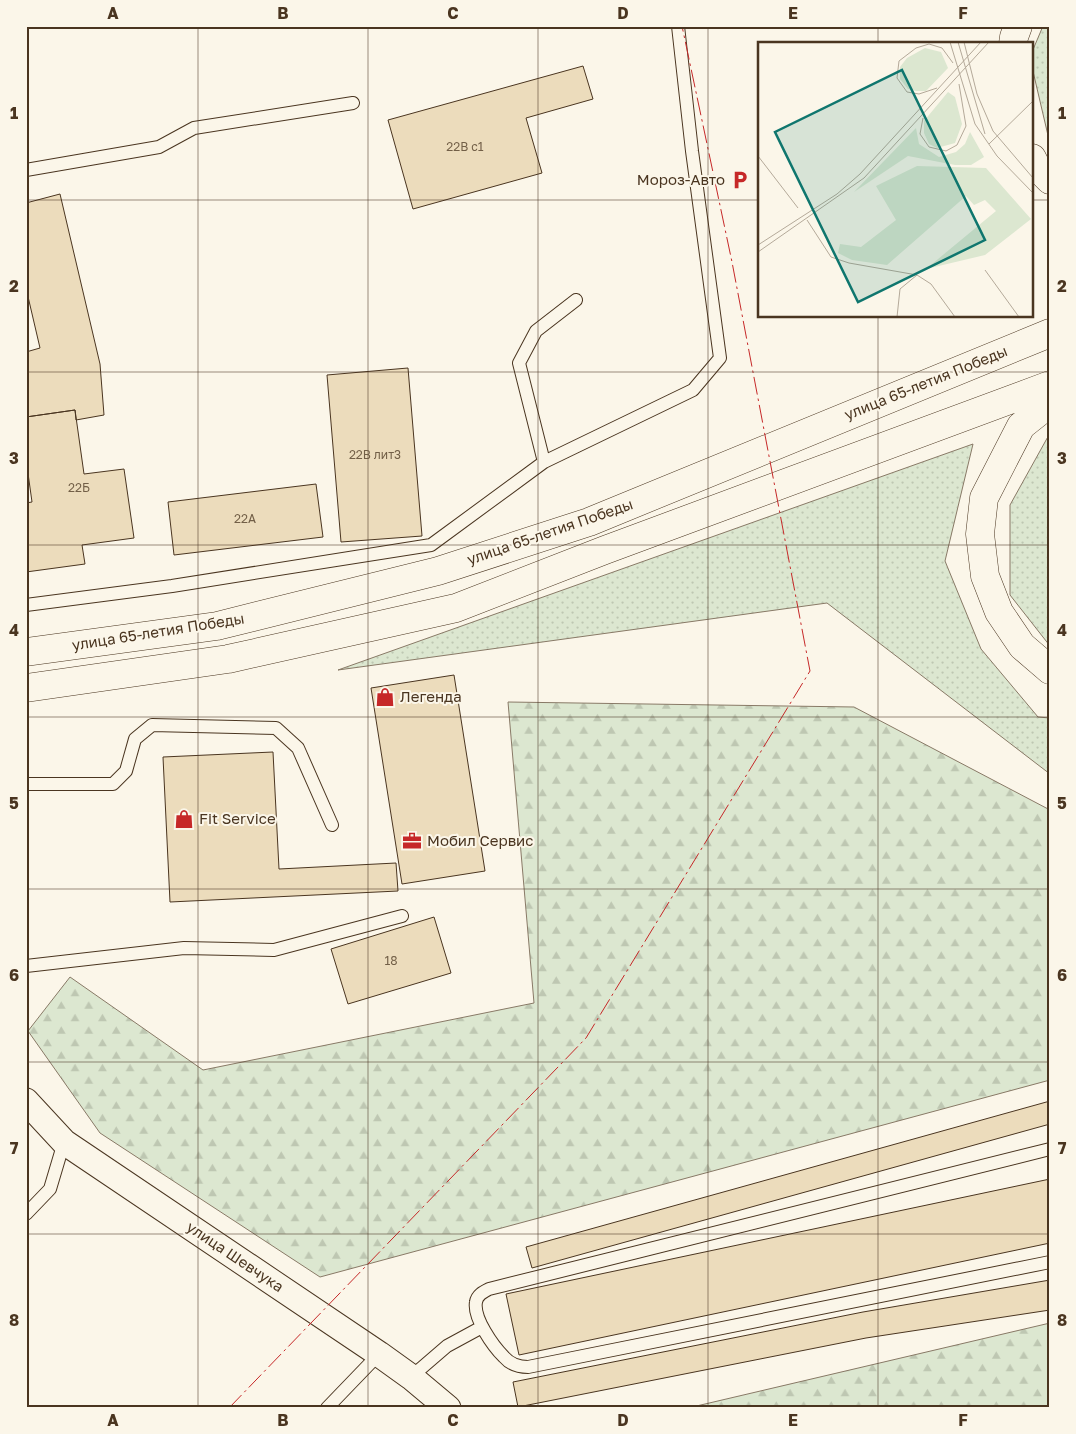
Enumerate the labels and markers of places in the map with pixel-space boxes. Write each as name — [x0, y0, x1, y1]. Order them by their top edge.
parking icon: Мороз-Авто — [729, 169, 751, 191]
place label: Мороз-Авто — [637, 170, 725, 188]
shop icon: Легенда — [374, 686, 396, 708]
place label: Легенда — [400, 687, 462, 705]
shop icon: Fit Service — [173, 808, 195, 830]
place label: Fit Service — [199, 809, 276, 827]
office icon: Мобил Сервис — [401, 830, 423, 852]
place label: Мобил Сервис — [427, 831, 533, 849]

